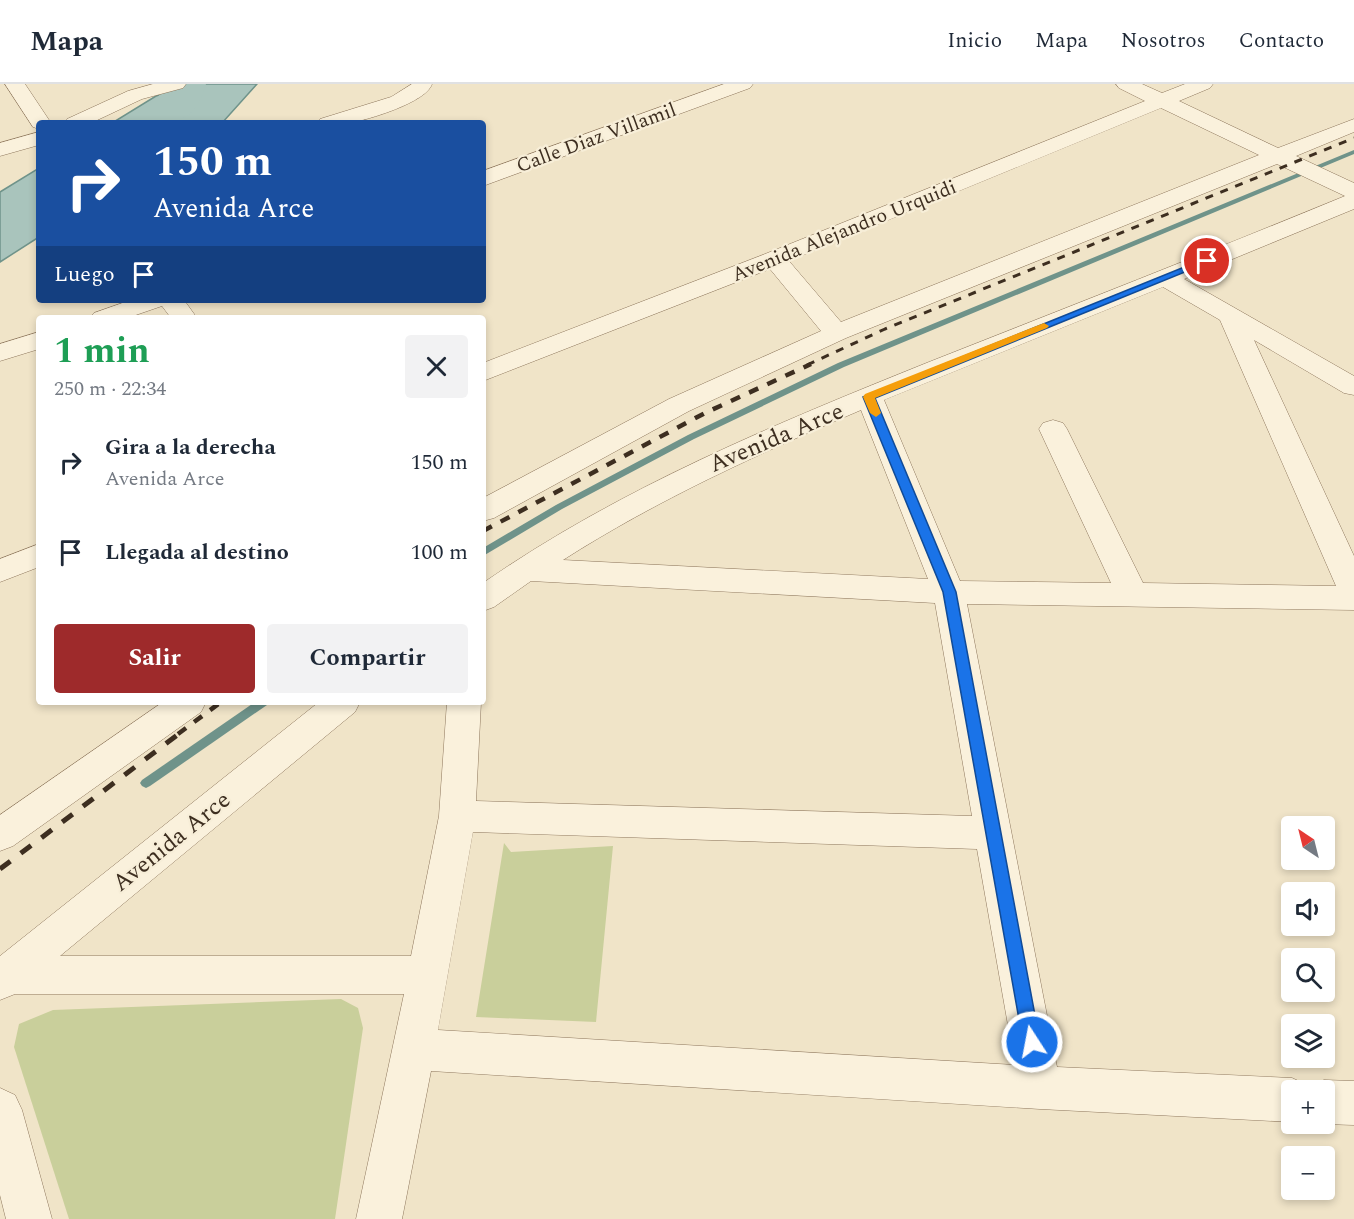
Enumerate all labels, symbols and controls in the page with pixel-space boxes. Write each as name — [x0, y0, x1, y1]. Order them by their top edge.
text: Mapa — [30, 20, 103, 63]
text: Inicio — [947, 25, 1002, 57]
text: Mapa — [1035, 25, 1088, 57]
text: Nosotros — [1121, 25, 1206, 57]
text: Contacto — [1239, 25, 1324, 57]
street label: Calle Diaz Villamil — [512, 95, 681, 181]
text: 150 m — [153, 131, 272, 194]
icon: right — [54, 144, 132, 222]
street label: Avenida Alejandro Urquidi — [727, 172, 961, 290]
text: Avenida Arce — [153, 188, 314, 230]
pin — [1181, 235, 1232, 286]
icon: arrive — [1190, 244, 1223, 277]
text: Luego — [54, 258, 115, 291]
icon: arrive — [127, 258, 160, 291]
text: 1 min — [54, 324, 150, 379]
button: close — [405, 335, 468, 398]
text: 250 m · 22:34 — [54, 374, 166, 404]
street label: Avenida Arce — [703, 393, 849, 482]
text: Gira a la derecha — [105, 431, 276, 464]
icon: right — [54, 446, 87, 479]
text: 150 m — [411, 446, 468, 479]
text: Avenida Arce — [105, 464, 224, 494]
icon: arrive — [54, 536, 87, 569]
text: Llegada al destino — [105, 536, 289, 569]
text: 100 m — [411, 536, 468, 569]
button: Salir — [54, 624, 255, 693]
button: Compartir — [267, 624, 468, 693]
street label: Avenida Arce — [105, 783, 239, 901]
north arrow — [1281, 816, 1335, 870]
map controls — [1281, 816, 1335, 1200]
button: sound — [1281, 882, 1335, 936]
button: search — [1281, 948, 1335, 1002]
position arrow — [1000, 1010, 1064, 1074]
button: layers — [1281, 1014, 1335, 1068]
button: + — [1281, 1080, 1335, 1134]
button: − — [1281, 1146, 1335, 1200]

